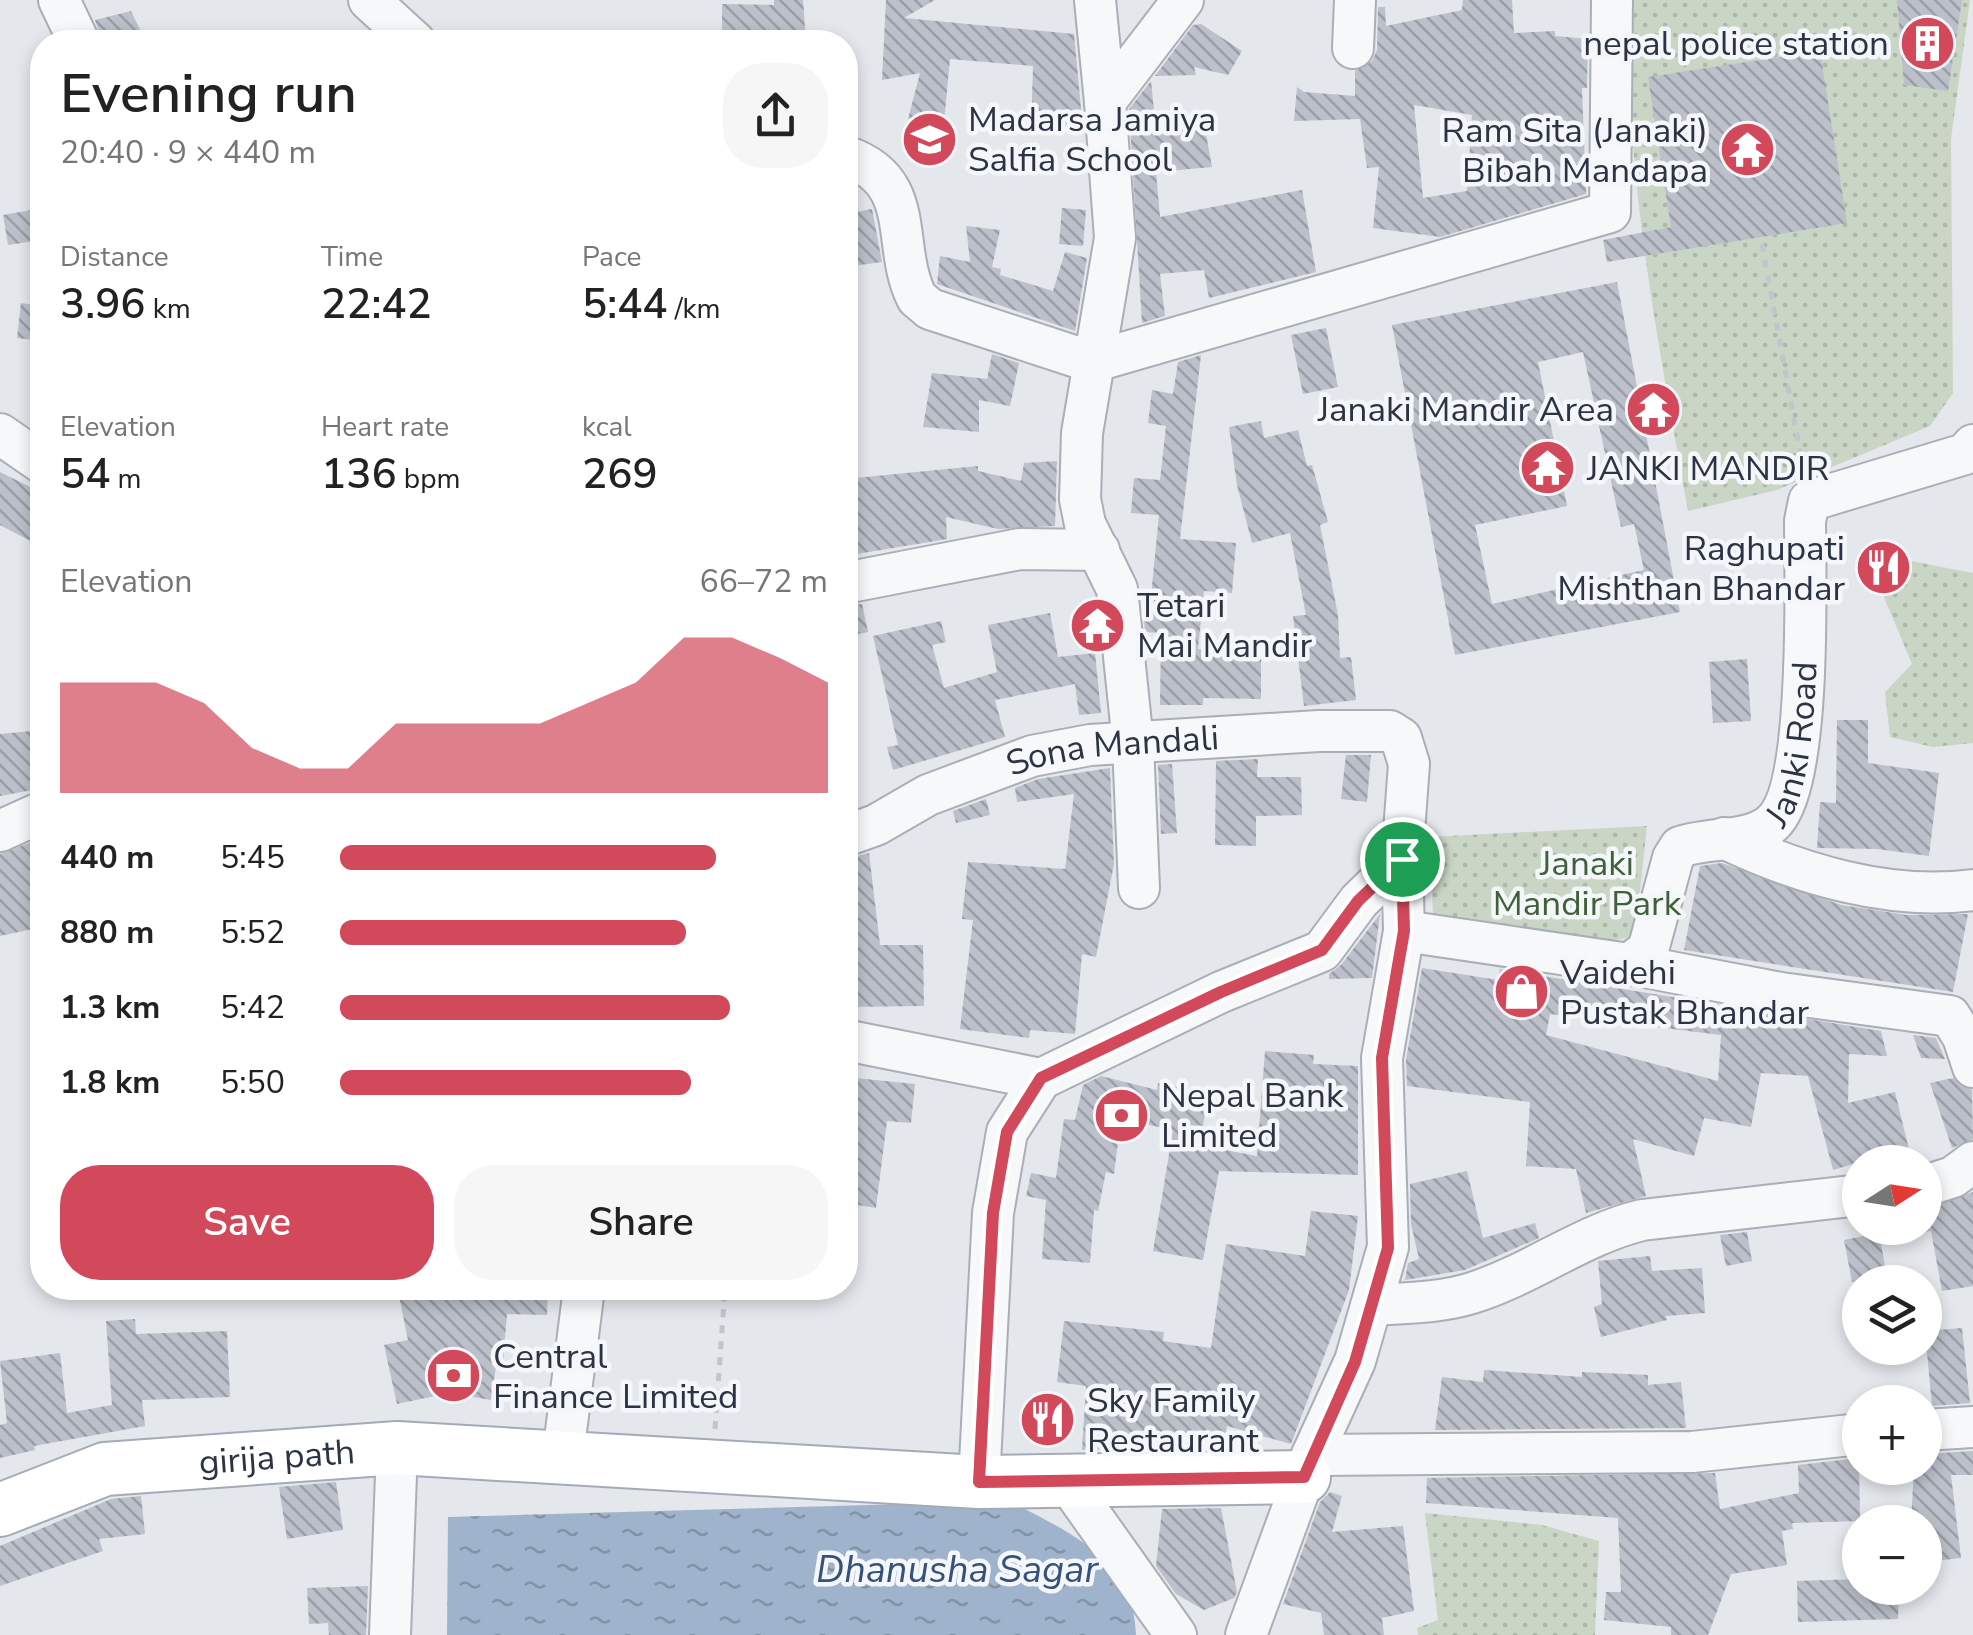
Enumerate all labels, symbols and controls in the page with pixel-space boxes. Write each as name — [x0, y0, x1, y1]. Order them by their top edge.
building icon: nepal police station — [1898, 13, 1958, 73]
place label: nepal police station — [1583, 20, 1889, 67]
text: Evening run — [60, 56, 357, 131]
button: share — [723, 63, 828, 168]
place label: Madarsa Jamiya Salfia School — [968, 96, 1216, 183]
place label: Ram Sita (Janaki) Bibah Mandapa — [1442, 107, 1708, 194]
school or university icon: Madarsa Jamiya Salfia School — [899, 109, 959, 169]
temple icon: Ram Sita (Janaki) Bibah Mandapa — [1717, 120, 1777, 180]
text: 20:40 · 9 × 440 m — [60, 131, 316, 174]
text: Distance — [60, 238, 169, 276]
text: Time — [321, 238, 383, 276]
text: Pace — [582, 238, 641, 276]
text: 3.96 — [60, 276, 146, 333]
text: 22:42 — [321, 276, 432, 333]
text: 5:44 — [582, 276, 668, 333]
text: km — [146, 290, 191, 328]
text: /km — [668, 290, 721, 328]
temple icon: Janaki Mandir Area — [1623, 379, 1683, 439]
place label: Janaki Mandir Area — [1317, 386, 1614, 433]
text: Elevation — [60, 408, 176, 446]
text: Heart rate — [321, 408, 449, 446]
text: kcal — [582, 408, 632, 446]
temple icon: JANKI MANDIR — [1518, 438, 1578, 498]
place label: JANKI MANDIR — [1586, 445, 1829, 492]
text: 54 — [60, 446, 110, 503]
text: 136 — [321, 446, 397, 503]
text: 269 — [582, 446, 658, 503]
text: m — [110, 460, 142, 498]
text: bpm — [397, 460, 460, 498]
place label: Raghupati Mishthan Bhandar — [1557, 525, 1845, 612]
restaurant icon: Raghupati Mishthan Bhandar — [1854, 538, 1914, 598]
text: Elevation — [60, 560, 193, 603]
text: 66–72 m — [700, 560, 828, 603]
place label: Tetari Mai Mandir — [1137, 582, 1312, 669]
temple icon: Tetari Mai Mandir — [1068, 595, 1128, 655]
street label: Janki Road — [1754, 661, 1828, 837]
street label: Sona Mandali — [999, 714, 1220, 787]
pin — [1360, 817, 1445, 902]
icon: arrive — [1375, 832, 1430, 887]
text: 440 m — [60, 836, 154, 879]
text: 5:45 — [220, 836, 285, 879]
park label: Janaki Mandir Park — [1493, 840, 1682, 927]
text: 880 m — [60, 911, 154, 954]
text: 5:52 — [220, 911, 285, 954]
place label: Vaidehi Pustak Bhandar — [1559, 949, 1809, 1036]
shop icon: Vaidehi Pustak Bhandar — [1491, 962, 1551, 1022]
text: 1.3 km — [60, 986, 160, 1029]
text: 5:42 — [220, 986, 285, 1029]
text: 1.8 km — [60, 1061, 160, 1104]
text: 5:50 — [220, 1061, 285, 1104]
place label: Nepal Bank Limited — [1161, 1072, 1344, 1159]
bank icon: Nepal Bank Limited — [1092, 1085, 1152, 1145]
north arrow — [1842, 1145, 1942, 1245]
map controls — [1842, 1145, 1942, 1605]
button: Save — [60, 1165, 434, 1280]
button: Share — [454, 1165, 828, 1280]
button: layers — [1842, 1265, 1942, 1365]
place label: Central Finance Limited — [493, 1333, 738, 1420]
bank icon: Central Finance Limited — [424, 1346, 484, 1406]
place label: Sky Family Restaurant — [1087, 1377, 1260, 1464]
button: + — [1842, 1385, 1942, 1485]
restaurant icon: Sky Family Restaurant — [1018, 1390, 1078, 1450]
street label: girija path — [197, 1428, 356, 1486]
button: − — [1842, 1505, 1942, 1605]
water label: Dhanusha Sagar — [816, 1544, 1099, 1595]

